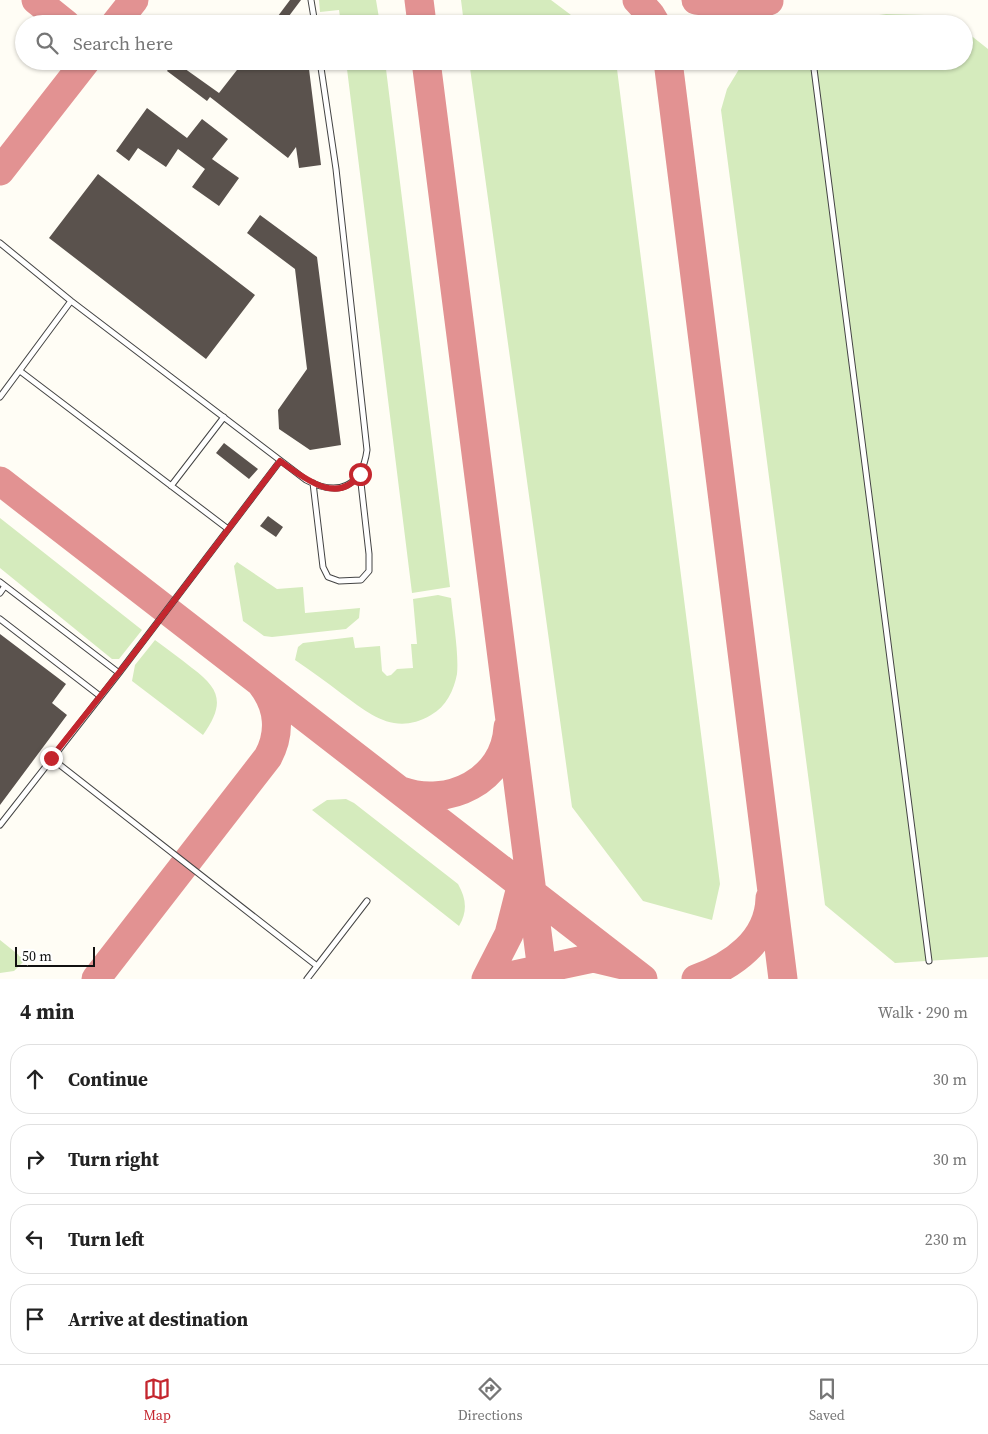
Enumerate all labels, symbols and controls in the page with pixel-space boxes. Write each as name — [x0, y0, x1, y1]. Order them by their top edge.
search box — [15, 15, 973, 70]
icon: search — [33, 29, 61, 57]
text: Search here — [73, 30, 173, 56]
route start — [349, 463, 372, 486]
route end — [40, 747, 63, 770]
scale bar — [15, 944, 95, 967]
text: 50 m — [22, 946, 52, 966]
text: 4 min — [20, 997, 75, 1026]
text: Walk · 290 m — [878, 1001, 968, 1023]
icon: ahead — [21, 1065, 49, 1093]
text: Continue — [68, 1066, 148, 1092]
text: 30 m — [933, 1068, 967, 1090]
icon: right — [21, 1145, 49, 1173]
text: Turn right — [68, 1146, 159, 1172]
text: 30 m — [933, 1148, 967, 1170]
icon: left — [21, 1225, 49, 1253]
text: Turn left — [68, 1226, 144, 1252]
text: 230 m — [925, 1228, 967, 1250]
icon: arrive — [21, 1305, 49, 1333]
text: Arrive at destination — [68, 1306, 248, 1332]
tab: Map — [143, 1375, 171, 1425]
tab: Directions — [458, 1375, 522, 1425]
tab: Saved — [809, 1375, 845, 1425]

